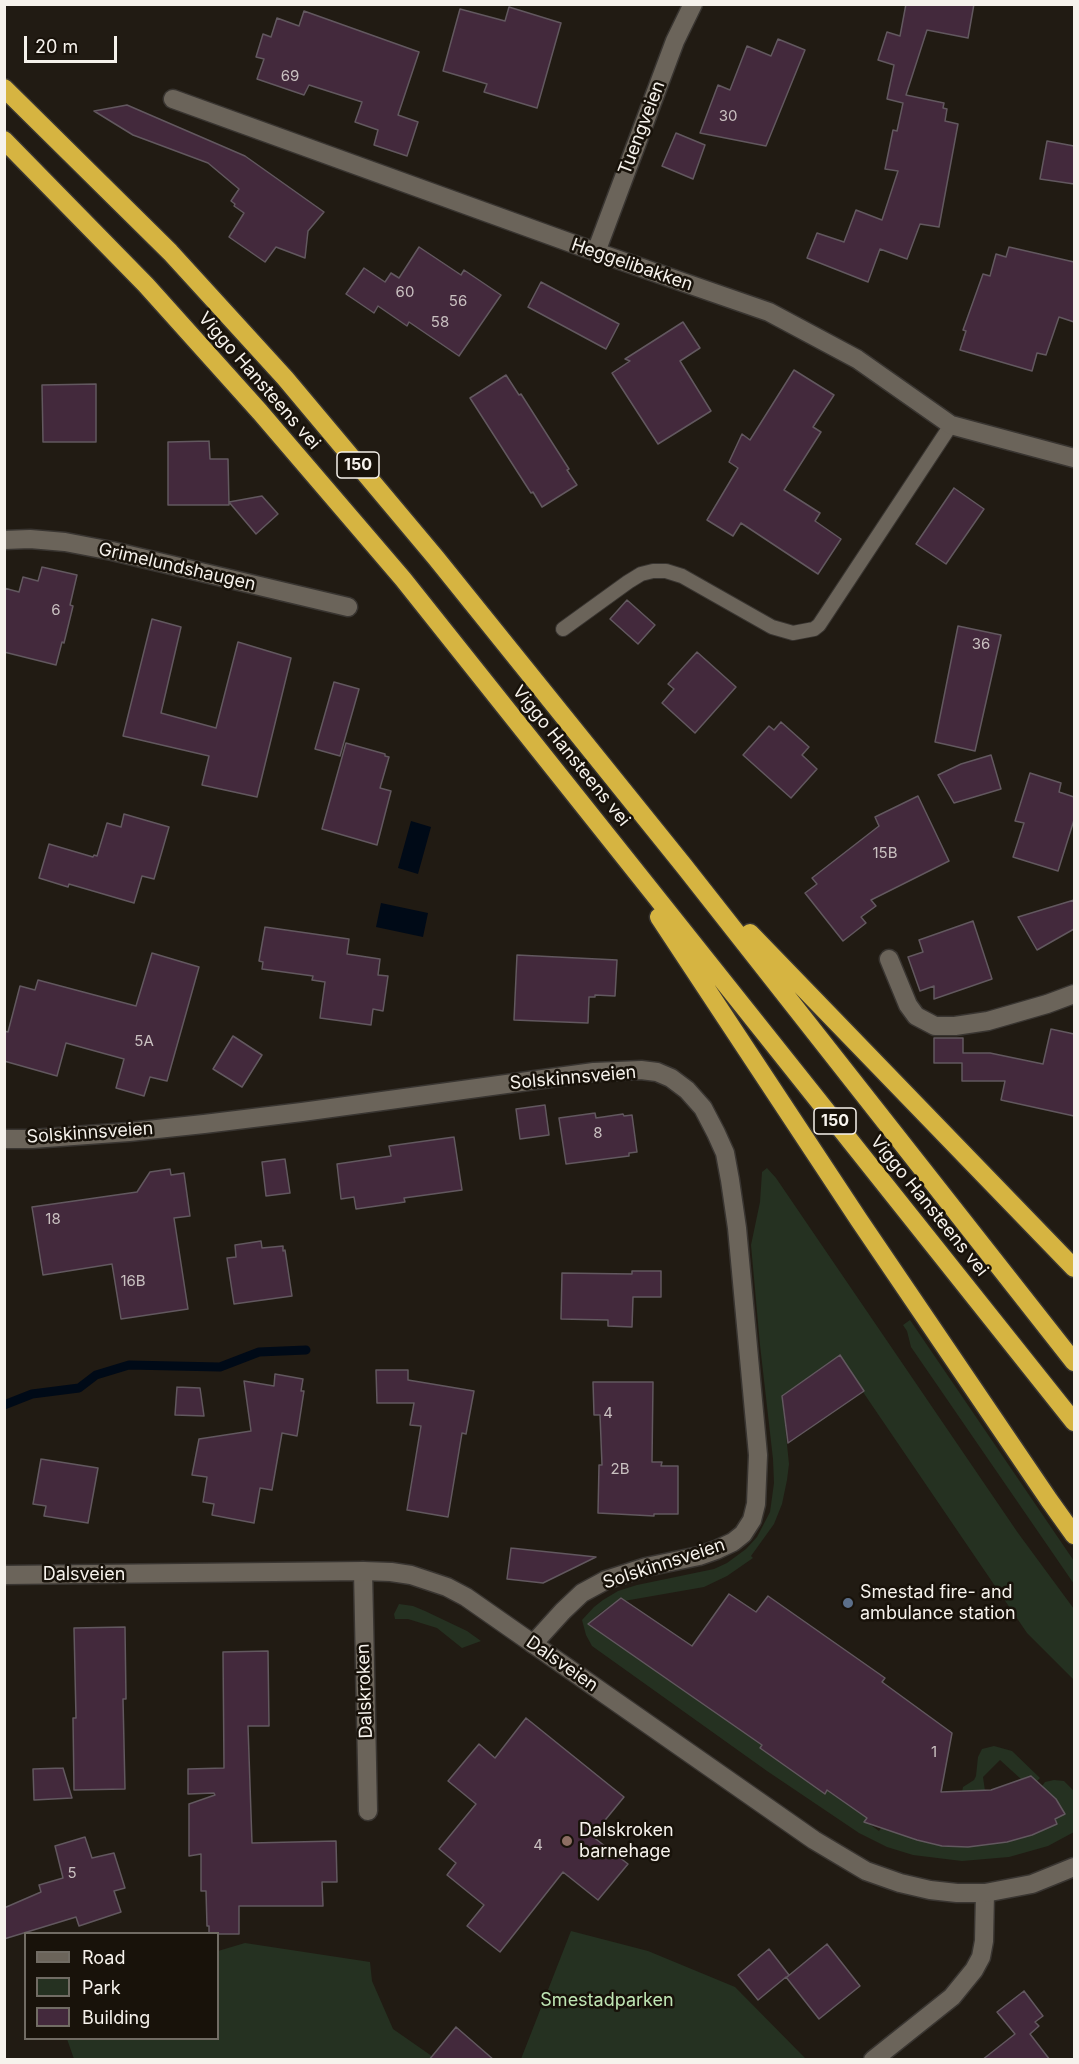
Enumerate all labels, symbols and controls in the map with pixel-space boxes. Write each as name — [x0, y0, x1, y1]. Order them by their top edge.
scale bar — [27, 24, 120, 62]
text: 20 m — [35, 36, 78, 57]
house number: 69 — [281, 67, 299, 85]
street label: Tuengveien — [614, 78, 670, 178]
house number: 30 — [719, 107, 737, 125]
street label: Heggelibakken — [568, 234, 696, 296]
house number: 60 — [396, 283, 414, 301]
house number: 56 — [449, 292, 467, 310]
street label: Viggo Hansteens vei — [193, 308, 325, 454]
house number: 58 — [431, 313, 449, 331]
road number: 150 — [337, 452, 379, 478]
street label: Grimelundshaugen — [96, 538, 258, 596]
house number: 6 — [51, 601, 61, 619]
house number: 36 — [972, 635, 990, 653]
street label: Viggo Hansteens vei — [508, 681, 634, 831]
house number: 15B — [872, 844, 898, 862]
house number: 5A — [134, 1032, 154, 1050]
street label: Solskinnsveien — [509, 1062, 637, 1094]
road number: 150 — [814, 1108, 856, 1134]
street label: Solskinnsveien — [26, 1118, 154, 1148]
house number: 8 — [593, 1124, 603, 1142]
street label: Viggo Hansteens vei — [866, 1131, 992, 1281]
house number: 18 — [45, 1210, 61, 1228]
house number: 16B — [120, 1272, 146, 1290]
house number: 4 — [603, 1404, 613, 1422]
house number: 2B — [611, 1460, 629, 1478]
street label: Solskinnsveien — [600, 1534, 728, 1594]
street label: Dalsveien — [43, 1564, 125, 1586]
place label: Smestad fire- and ambulance station — [860, 1582, 1016, 1624]
marker: Smestad fire- and ambulance station — [841, 1596, 855, 1610]
street label: Dalsveien — [522, 1631, 602, 1697]
street label: Dalskroken — [353, 1643, 377, 1739]
house number: 1 — [931, 1743, 937, 1761]
place label: Dalskroken barnehage — [579, 1820, 674, 1862]
marker: Dalskroken barnehage — [560, 1834, 574, 1848]
house number: 4 — [533, 1836, 543, 1854]
house number: 5 — [67, 1864, 77, 1882]
legend — [24, 1932, 219, 2040]
text: Road — [82, 1947, 125, 1968]
text: Park — [82, 1977, 121, 1998]
park label: Smestadparken — [540, 1990, 674, 2012]
text: Building — [82, 2007, 150, 2028]

